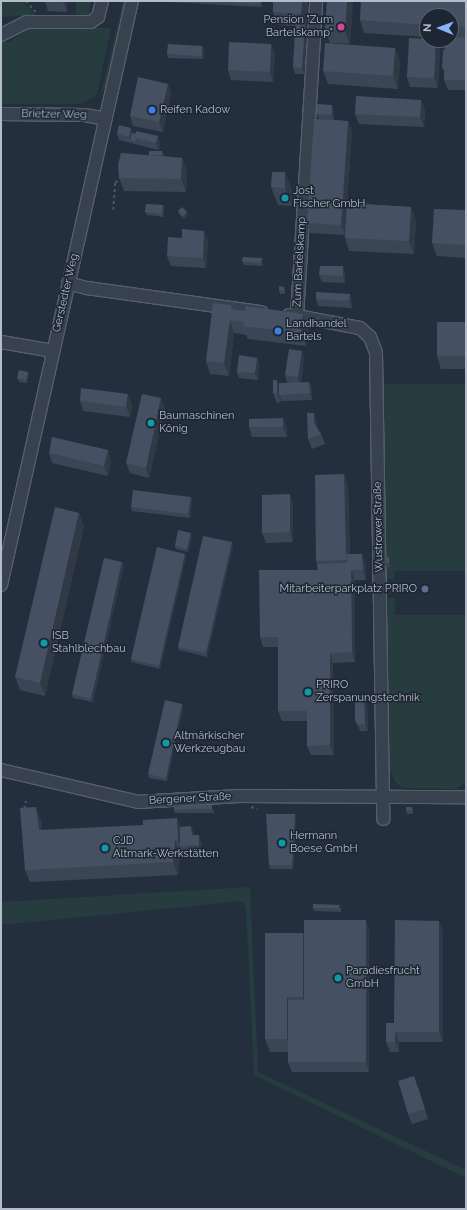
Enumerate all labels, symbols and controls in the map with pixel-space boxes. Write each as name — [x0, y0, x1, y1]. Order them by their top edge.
north arrow — [419, 8, 459, 48]
place label: Pension "Zum Bartelskamp" — [263, 14, 333, 40]
marker: Pension "Zum Bartelskamp" — [336, 22, 346, 32]
text: N — [421, 23, 434, 32]
place label: Reifen Kadow — [160, 103, 230, 117]
marker: Reifen Kadow — [147, 105, 157, 115]
street label: Brietzer Weg — [21, 108, 87, 122]
place label: Jost Fischer GmbH — [293, 185, 366, 211]
marker: Jost Fischer GmbH — [280, 193, 290, 203]
street label: Zum Bartelskamp — [291, 216, 309, 308]
street label: Gerstedter Weg — [50, 252, 82, 334]
place label: Landhandel Bartels — [286, 318, 347, 344]
marker: Landhandel Bartels — [273, 326, 283, 336]
place label: Baumaschinen König — [159, 410, 234, 436]
marker: Baumaschinen König — [146, 418, 156, 428]
street label: Wustrower Straße — [372, 481, 386, 573]
place label: Mitarbeiterparkplatz PRIRO — [280, 582, 417, 596]
marker: Mitarbeiterparkplatz PRIRO — [420, 584, 430, 594]
place label: ISB Stahlblechbau — [52, 630, 126, 656]
marker: ISB Stahlblechbau — [39, 638, 49, 648]
place label: PRIRO Zerspanungstechnik — [316, 679, 420, 705]
marker: PRIRO Zerspanungstechnik — [303, 687, 313, 697]
place label: Altmärkischer Werkzeugbau — [174, 730, 245, 756]
marker: Altmärkischer Werkzeugbau — [161, 738, 171, 748]
street label: Bergener Straße — [148, 790, 232, 808]
place label: Hermann Boese GmbH — [290, 830, 358, 856]
place label: CJD Altmark-Werkstätten — [113, 835, 219, 861]
marker: Hermann Boese GmbH — [277, 838, 287, 848]
marker: CJD Altmark-Werkstätten — [100, 843, 110, 853]
place label: Paradiesfrucht GmbH — [346, 965, 420, 991]
marker: Paradiesfrucht GmbH — [333, 973, 343, 983]

